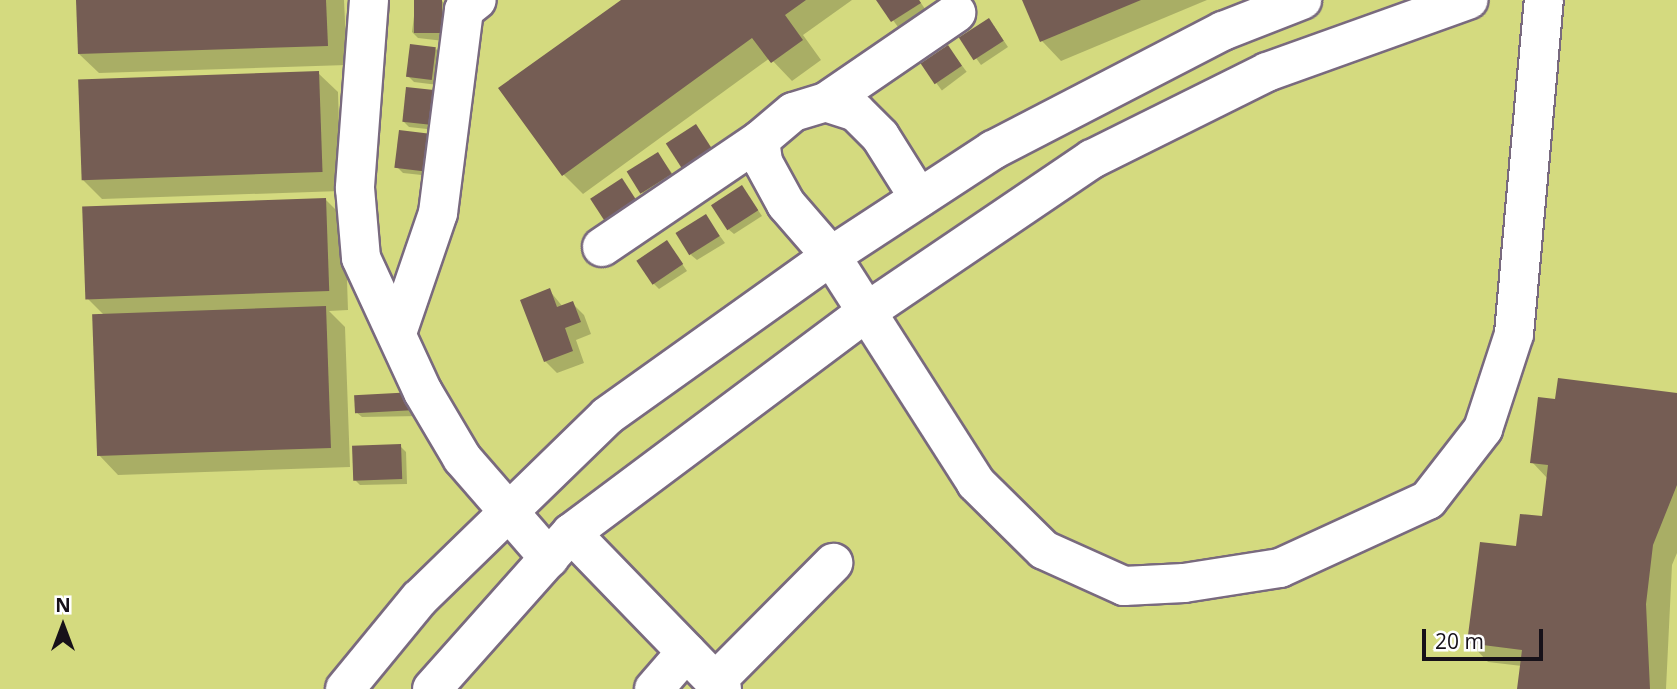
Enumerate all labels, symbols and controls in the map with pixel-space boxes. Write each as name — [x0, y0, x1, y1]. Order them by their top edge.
north arrow — [28, 591, 98, 661]
text: N — [55, 592, 71, 618]
scale bar — [1425, 616, 1546, 660]
text: 20 m — [1435, 627, 1484, 655]

